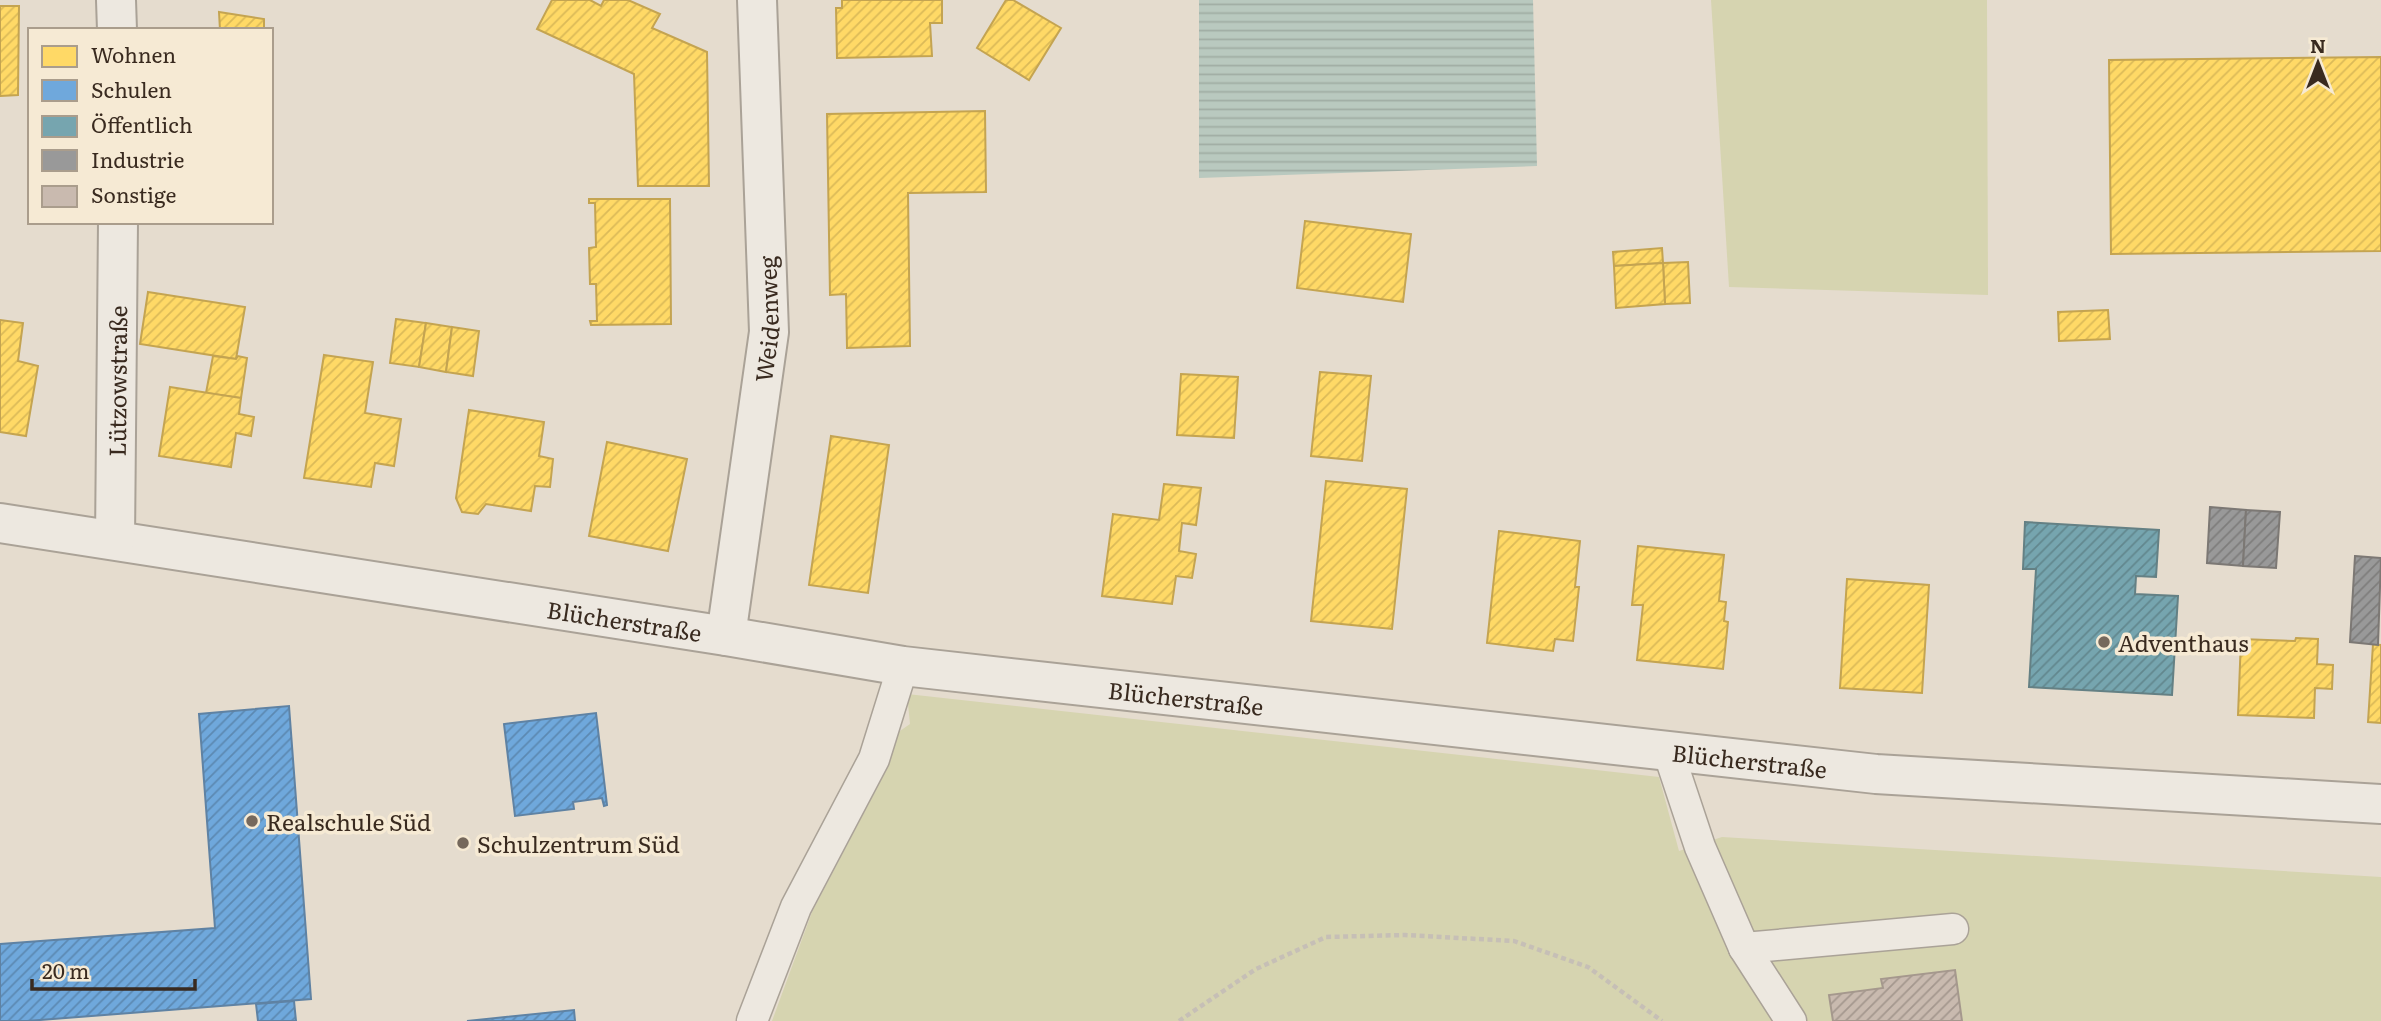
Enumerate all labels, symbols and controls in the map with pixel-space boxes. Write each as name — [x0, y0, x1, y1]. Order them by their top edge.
legend — [28, 28, 273, 224]
north arrow — [2283, 28, 2353, 98]
text: N — [2310, 31, 2326, 59]
text: Wohnen — [91, 38, 176, 69]
text: Schulen — [91, 73, 172, 104]
text: Öffentlich — [91, 108, 193, 139]
text: Industrie — [91, 143, 184, 174]
text: Sonstige — [91, 178, 176, 209]
street label: Weidenweg — [745, 255, 787, 384]
street label: Lützowstraße — [99, 305, 134, 457]
street label: Blücherstraße — [545, 591, 704, 649]
place label: Adventhaus — [2118, 625, 2249, 659]
marker: Adventhaus — [2096, 634, 2112, 650]
street label: Blücherstraße — [1107, 672, 1265, 723]
street label: Blücherstraße — [1670, 734, 1829, 785]
place label: Realschule Süd — [266, 804, 431, 838]
marker: Realschule Süd — [244, 813, 260, 829]
place label: Schulzentrum Süd — [477, 826, 680, 860]
marker: Schulzentrum Süd — [455, 835, 471, 851]
scale bar — [32, 948, 194, 992]
text: 20 m — [42, 954, 89, 985]

